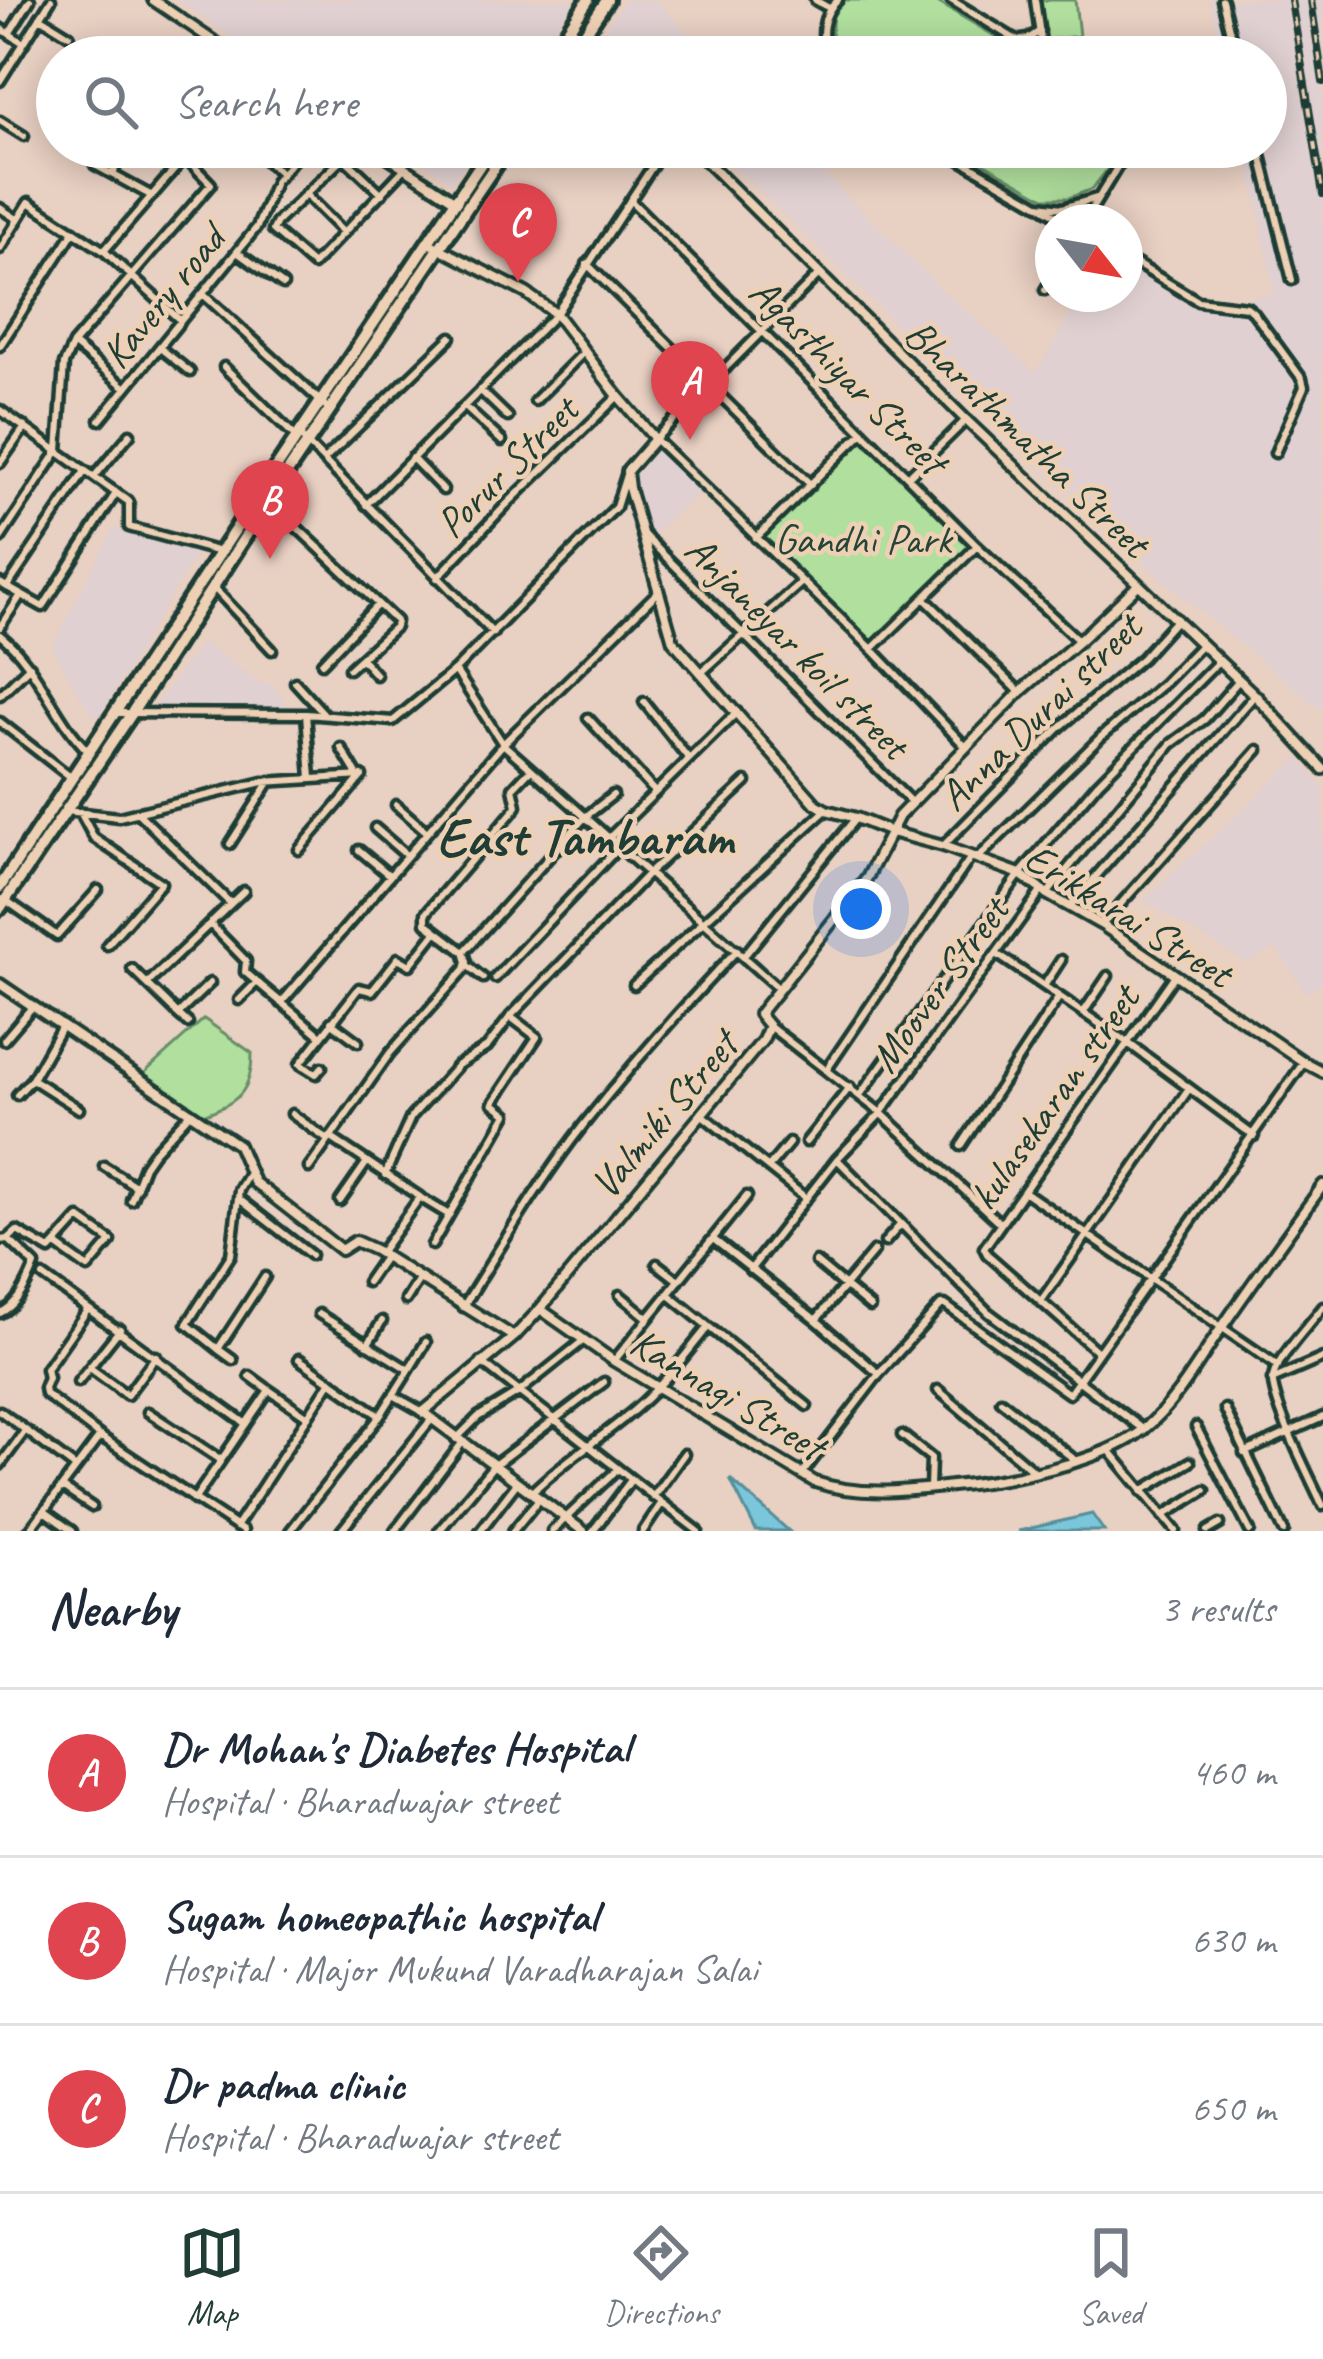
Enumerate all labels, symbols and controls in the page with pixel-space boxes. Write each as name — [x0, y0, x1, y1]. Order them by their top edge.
search box — [36, 36, 1287, 168]
icon: search — [78, 69, 144, 135]
text: Search here — [174, 74, 357, 131]
pin: C — [479, 183, 557, 282]
north arrow — [1035, 204, 1143, 312]
street label: Kavery road — [89, 210, 241, 379]
street label: Agasthiyar Street — [738, 266, 962, 490]
street label: Bharathmatha Street — [893, 308, 1164, 571]
pin: A — [651, 341, 729, 440]
street label: Porur Street — [425, 382, 592, 549]
pin: B — [231, 460, 309, 559]
park label: Gandhi Park — [775, 513, 954, 566]
street label: Anjaneyar koil street — [674, 524, 923, 773]
street label: Anna Durai street — [928, 599, 1156, 822]
district label: East Tambaram — [437, 803, 736, 871]
street label: Erikkarai Street — [1015, 831, 1245, 1002]
your location — [831, 879, 891, 939]
street label: Moover Street — [858, 884, 1023, 1083]
street label: kulasekaran street — [957, 972, 1154, 1221]
street label: Valmiki Street — [579, 1017, 753, 1209]
street label: Kannagi Street — [621, 1316, 838, 1475]
text: Nearby — [48, 1577, 176, 1641]
text: 3 results — [1161, 1585, 1275, 1634]
text: Dr Mohan's Diabetes Hospital — [162, 1720, 630, 1777]
text: A — [77, 1748, 97, 1797]
text: 460 m — [1191, 1748, 1275, 1797]
text: Hospital · Bharadwajar street — [162, 1777, 558, 1826]
text: Sugam homeopathic hospital — [162, 1888, 597, 1945]
text: B — [77, 1916, 97, 1965]
text: 630 m — [1191, 1916, 1275, 1965]
text: Hospital · Major Mukund Varadharajan Salai — [162, 1945, 757, 1994]
text: Dr padma clinic — [162, 2056, 405, 2113]
text: C — [78, 2084, 96, 2133]
text: 650 m — [1191, 2084, 1275, 2133]
text: Hospital · Bharadwajar street — [162, 2113, 558, 2162]
tab: Map — [179, 2220, 245, 2334]
tab: Directions — [604, 2220, 719, 2334]
tab: Saved — [1078, 2220, 1144, 2334]

